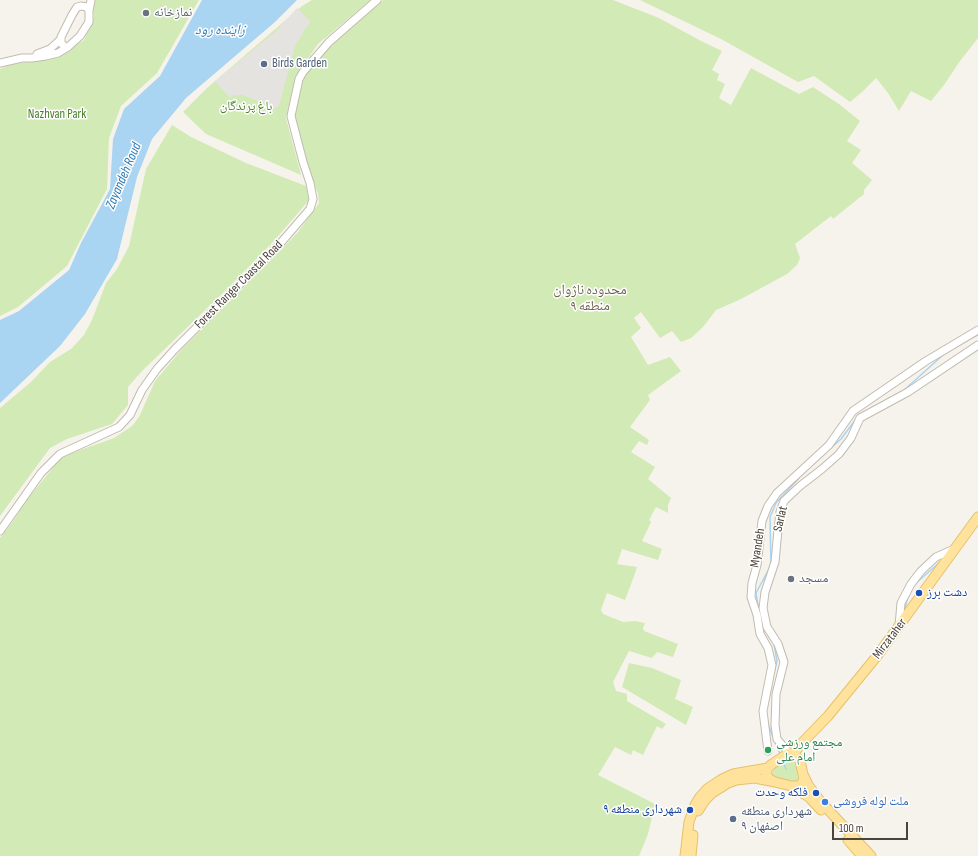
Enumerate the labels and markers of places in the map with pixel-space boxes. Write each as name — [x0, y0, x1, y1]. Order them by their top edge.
place label: نمازخانه — [154, 5, 192, 21]
marker: نمازخانه — [141, 8, 151, 18]
place label: Birds Garden — [272, 56, 327, 72]
marker: Birds Garden — [259, 59, 269, 69]
place label: مسجد — [799, 571, 828, 587]
marker: مسجد — [786, 574, 796, 584]
place label: دشت برز — [927, 585, 967, 601]
marker: دشت برز — [914, 588, 924, 598]
place label: مجتمع ورزشی امام علی — [776, 735, 843, 766]
marker: مجتمع ورزشی امام علی — [763, 745, 773, 755]
place label: فلکه وحدت — [755, 785, 808, 801]
marker: فلکه وحدت — [811, 788, 821, 798]
place label: ملت لوله فروشی — [833, 794, 909, 810]
marker: ملت لوله فروشی — [820, 797, 830, 807]
place label: شهرداری منطقه ۹ — [603, 802, 682, 818]
place label: شهرداری منطقه ۹ اصفهان — [741, 804, 812, 835]
marker: شهرداری منطقه ۹ — [685, 805, 695, 815]
marker: شهرداری منطقه ۹ اصفهان — [728, 814, 738, 824]

